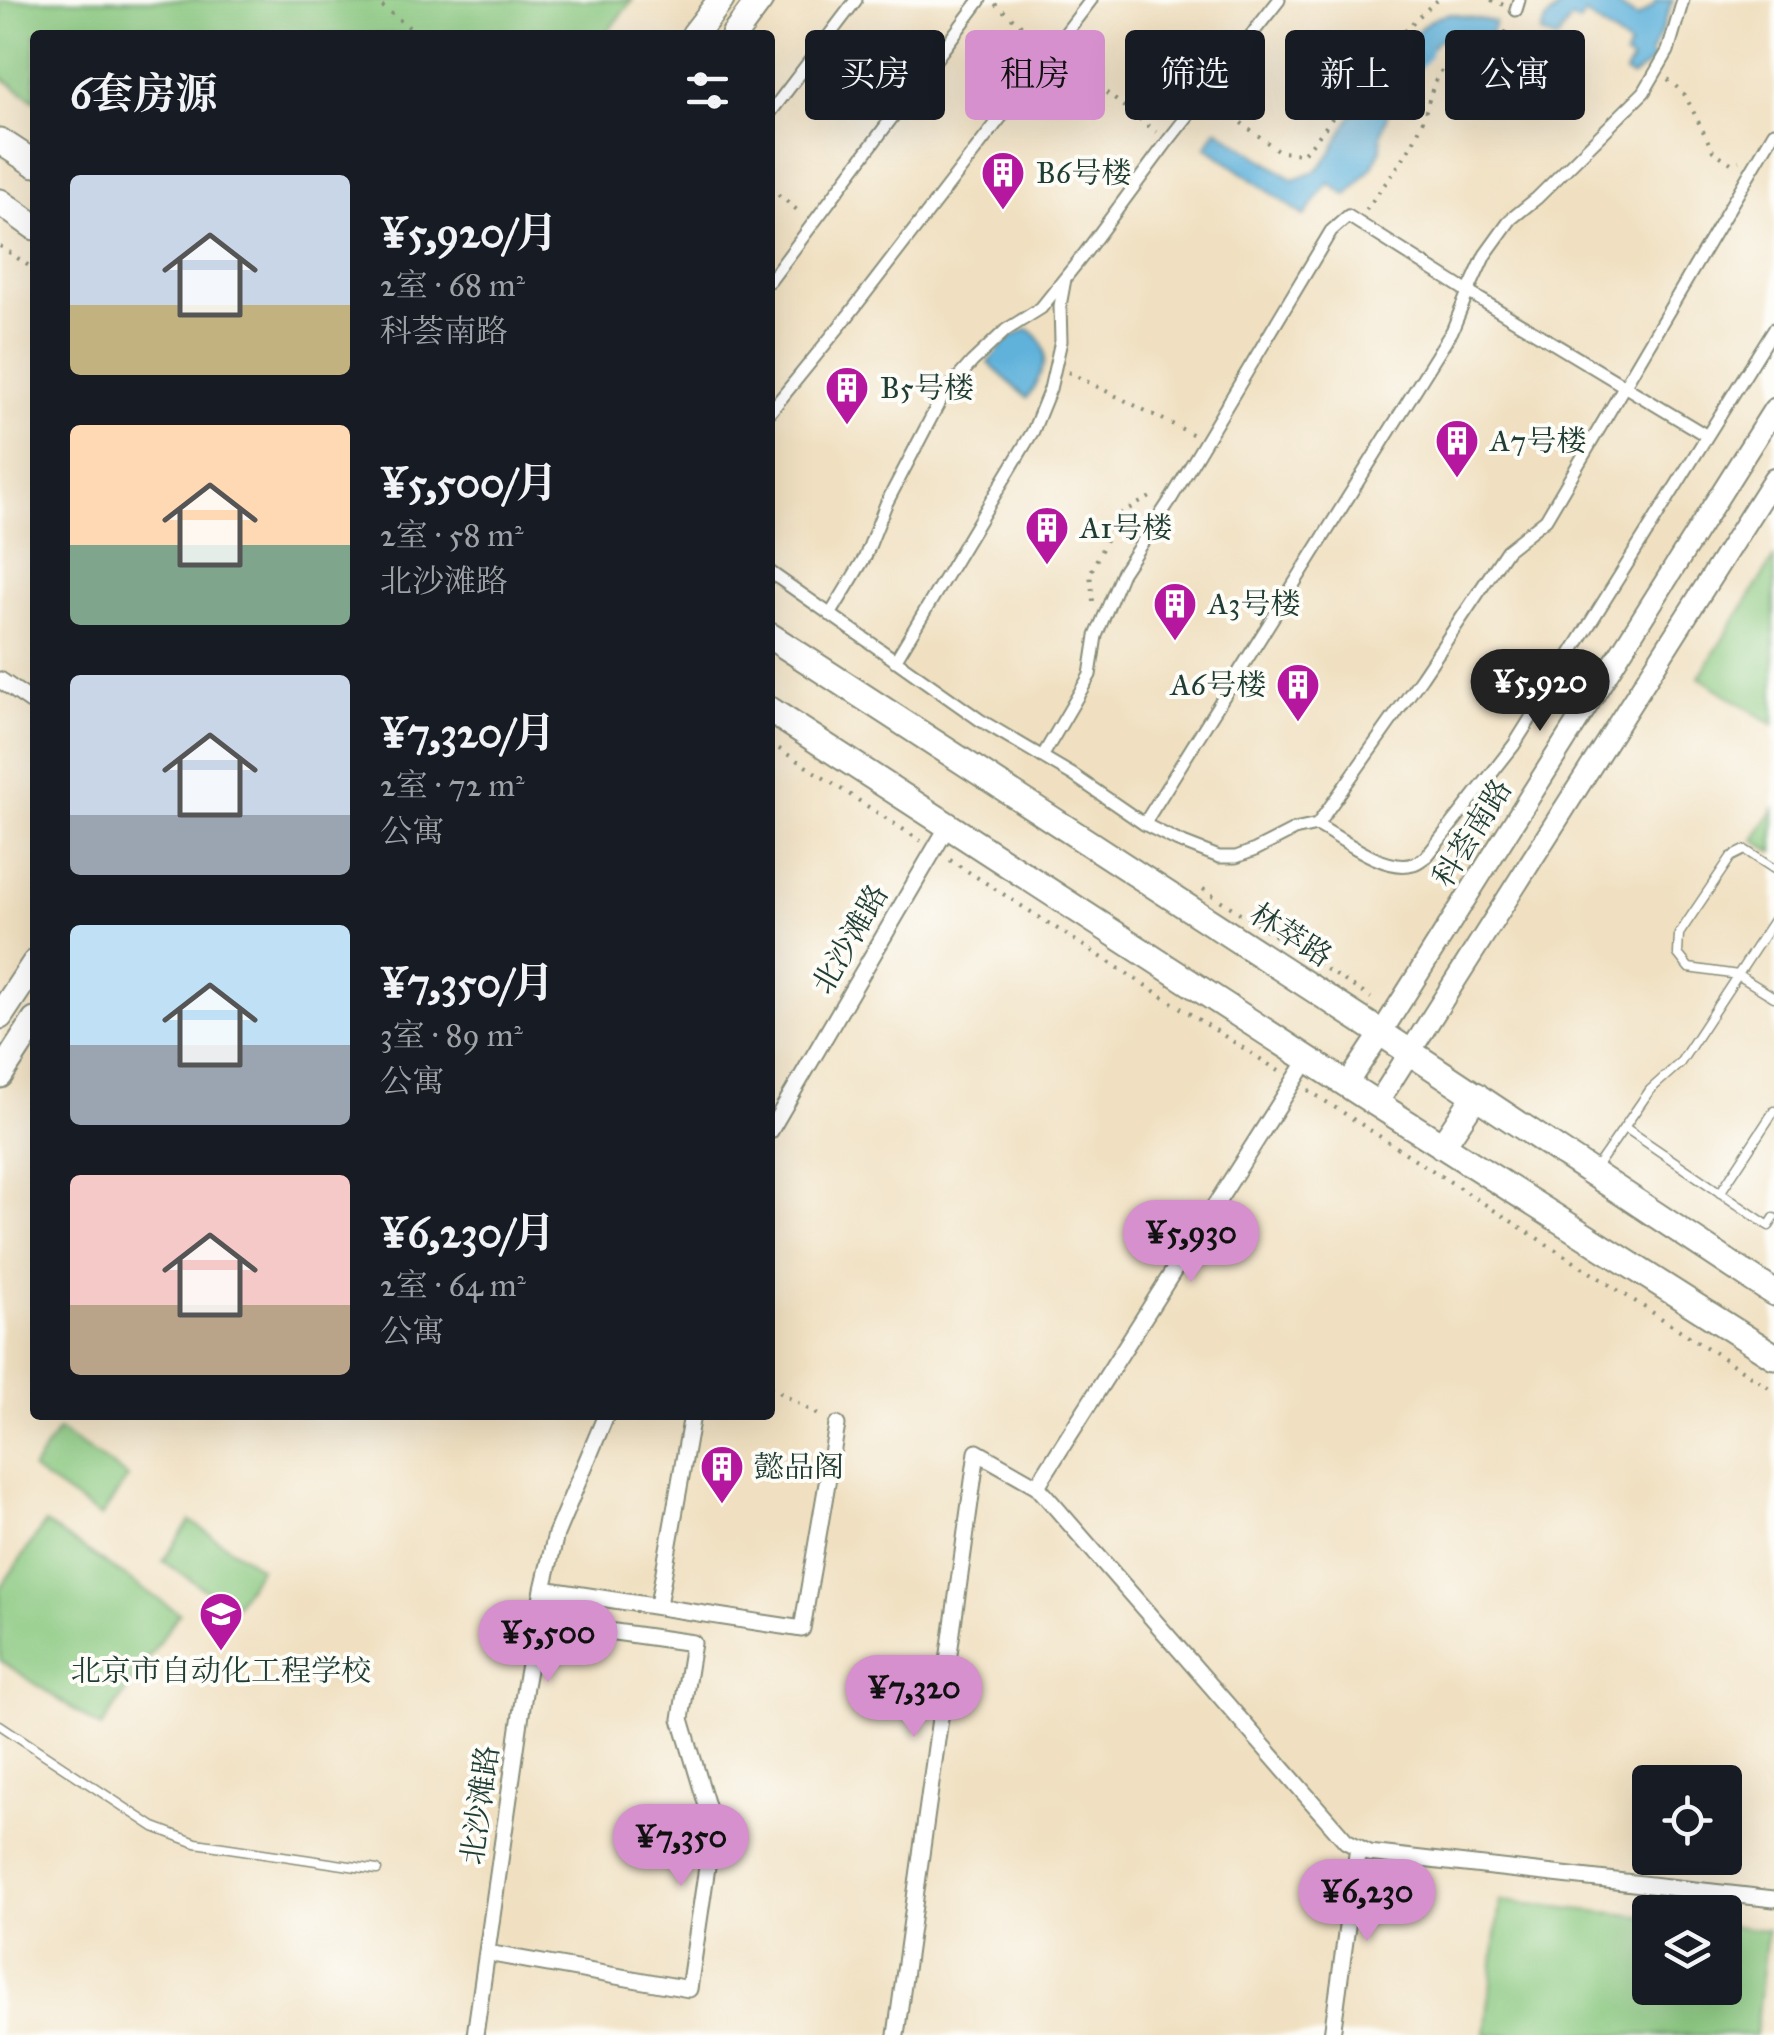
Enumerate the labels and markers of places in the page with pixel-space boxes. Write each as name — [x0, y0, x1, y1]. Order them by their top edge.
building icon: B6号楼 — [980, 150, 1026, 211]
place label: B6号楼 — [1036, 155, 1131, 191]
building icon: B5号楼 — [824, 365, 870, 426]
place label: B5号楼 — [880, 370, 974, 406]
building icon: A7号楼 — [1434, 418, 1480, 479]
place label: A7号楼 — [1488, 423, 1586, 459]
building icon: A1号楼 — [1024, 505, 1070, 566]
place label: A1号楼 — [1078, 510, 1172, 546]
building icon: A3号楼 — [1152, 581, 1198, 642]
place label: A3号楼 — [1206, 586, 1300, 622]
pin: ¥5,920 — [1459, 649, 1621, 734]
building icon: A6号楼 — [1275, 662, 1321, 723]
place label: A6号楼 — [1168, 667, 1266, 703]
pin: ¥5,930 — [1110, 1200, 1272, 1285]
building icon: 懿品阁 — [699, 1444, 745, 1505]
place label: 懿品阁 — [754, 1449, 844, 1485]
school or university icon: 北京市自动化工程学校 — [198, 1591, 244, 1652]
pin: ¥5,500 — [467, 1600, 629, 1685]
place label: 北京市自动化工程学校 — [71, 1653, 371, 1689]
pin: ¥7,320 — [833, 1655, 995, 1740]
pin: ¥7,350 — [600, 1804, 762, 1889]
pin: ¥6,230 — [1286, 1859, 1448, 1944]

